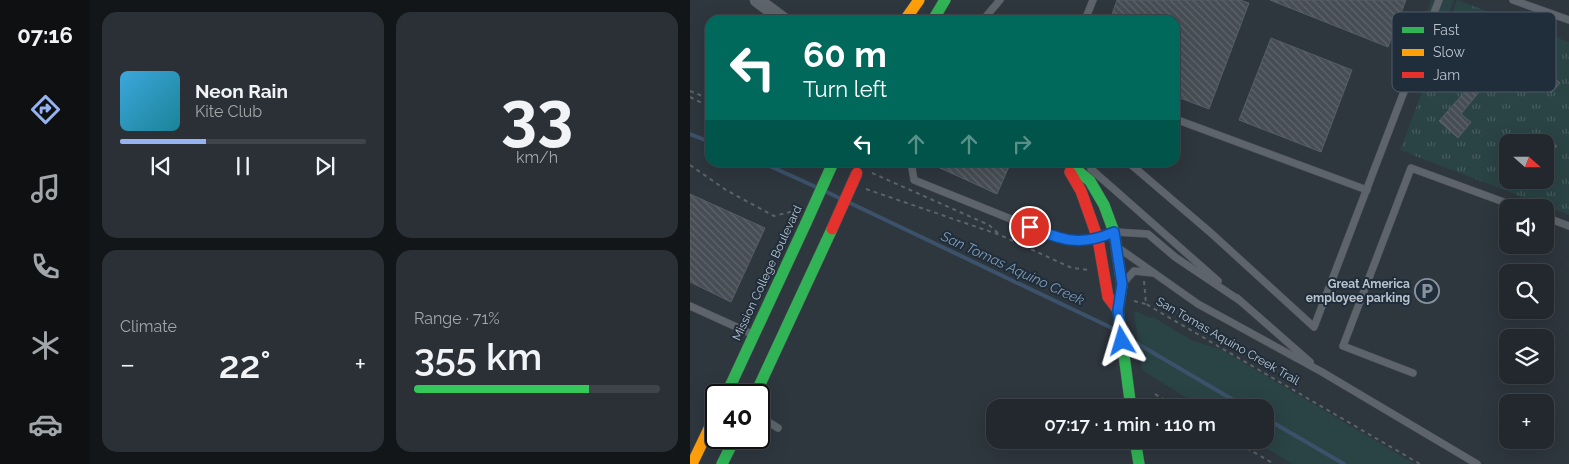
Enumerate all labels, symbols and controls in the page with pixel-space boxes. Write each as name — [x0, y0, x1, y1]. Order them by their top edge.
legend — [1392, 12, 1556, 92]
text: 07:16 — [17, 22, 73, 48]
text: Fast — [1433, 22, 1460, 38]
text: 60 m — [803, 34, 887, 75]
icon: left — [720, 35, 785, 100]
text: Slow — [1433, 44, 1465, 60]
text: Jam — [1433, 67, 1460, 83]
text: Turn left — [803, 76, 887, 102]
text: 33 — [501, 77, 573, 153]
text: Neon Rain — [195, 80, 288, 102]
icon: directions — [28, 92, 63, 127]
text: Kite Club — [195, 102, 262, 121]
icon: left — [849, 130, 877, 158]
icon: ahead — [902, 130, 930, 158]
icon: ahead — [955, 130, 983, 158]
icon: right — [1008, 130, 1036, 158]
north arrow — [1499, 134, 1554, 189]
map controls — [1499, 134, 1554, 449]
text: km/h — [516, 148, 558, 167]
icon: previous — [147, 152, 175, 180]
icon: pause — [229, 152, 257, 180]
icon: next — [311, 152, 339, 180]
icon: music — [28, 171, 63, 206]
button: sound — [1499, 199, 1554, 254]
street label: Mission College Boulevard — [729, 203, 805, 343]
pin — [1009, 206, 1051, 248]
icon: arrive — [1016, 213, 1044, 241]
water label: San Tomas Aquino Creek — [938, 227, 1088, 308]
icon: phone — [28, 249, 63, 284]
button: search — [1499, 264, 1554, 319]
place label: Great America employee parking — [1306, 277, 1410, 305]
parking icon: Great America employee parking — [1414, 278, 1440, 304]
street label: San Tomas Aquino Creek Trail — [1154, 294, 1303, 388]
text: Range · 71% — [414, 309, 500, 328]
position arrow — [1095, 314, 1147, 366]
text: Climate — [120, 317, 177, 336]
icon: climate — [28, 328, 63, 363]
button: layers — [1499, 329, 1554, 384]
text: 355 km — [414, 334, 542, 379]
text: 22° — [219, 342, 271, 387]
text: − — [120, 348, 135, 381]
text: + — [354, 348, 366, 381]
speed limit sign: 40 — [705, 384, 770, 449]
button: + — [1499, 394, 1554, 449]
icon: car — [28, 407, 63, 442]
text: 07:17 · 1 min · 110 m — [1044, 413, 1216, 435]

